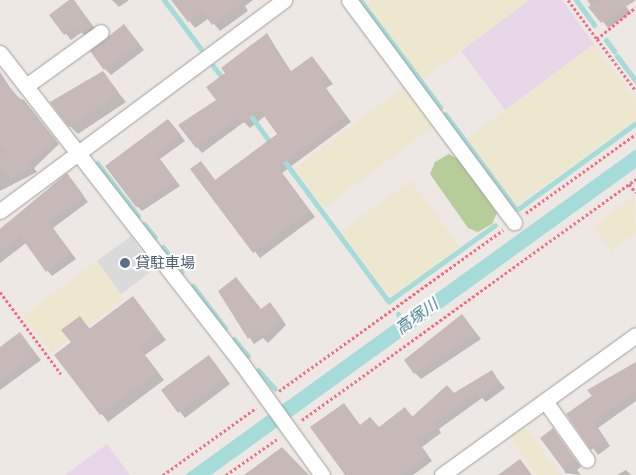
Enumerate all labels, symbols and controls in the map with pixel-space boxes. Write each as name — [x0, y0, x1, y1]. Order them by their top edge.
place label: 貸駐車場 — [135, 254, 195, 272]
marker: 貸駐車場 — [119, 257, 131, 269]
water label: 高塚川 — [392, 295, 442, 339]

